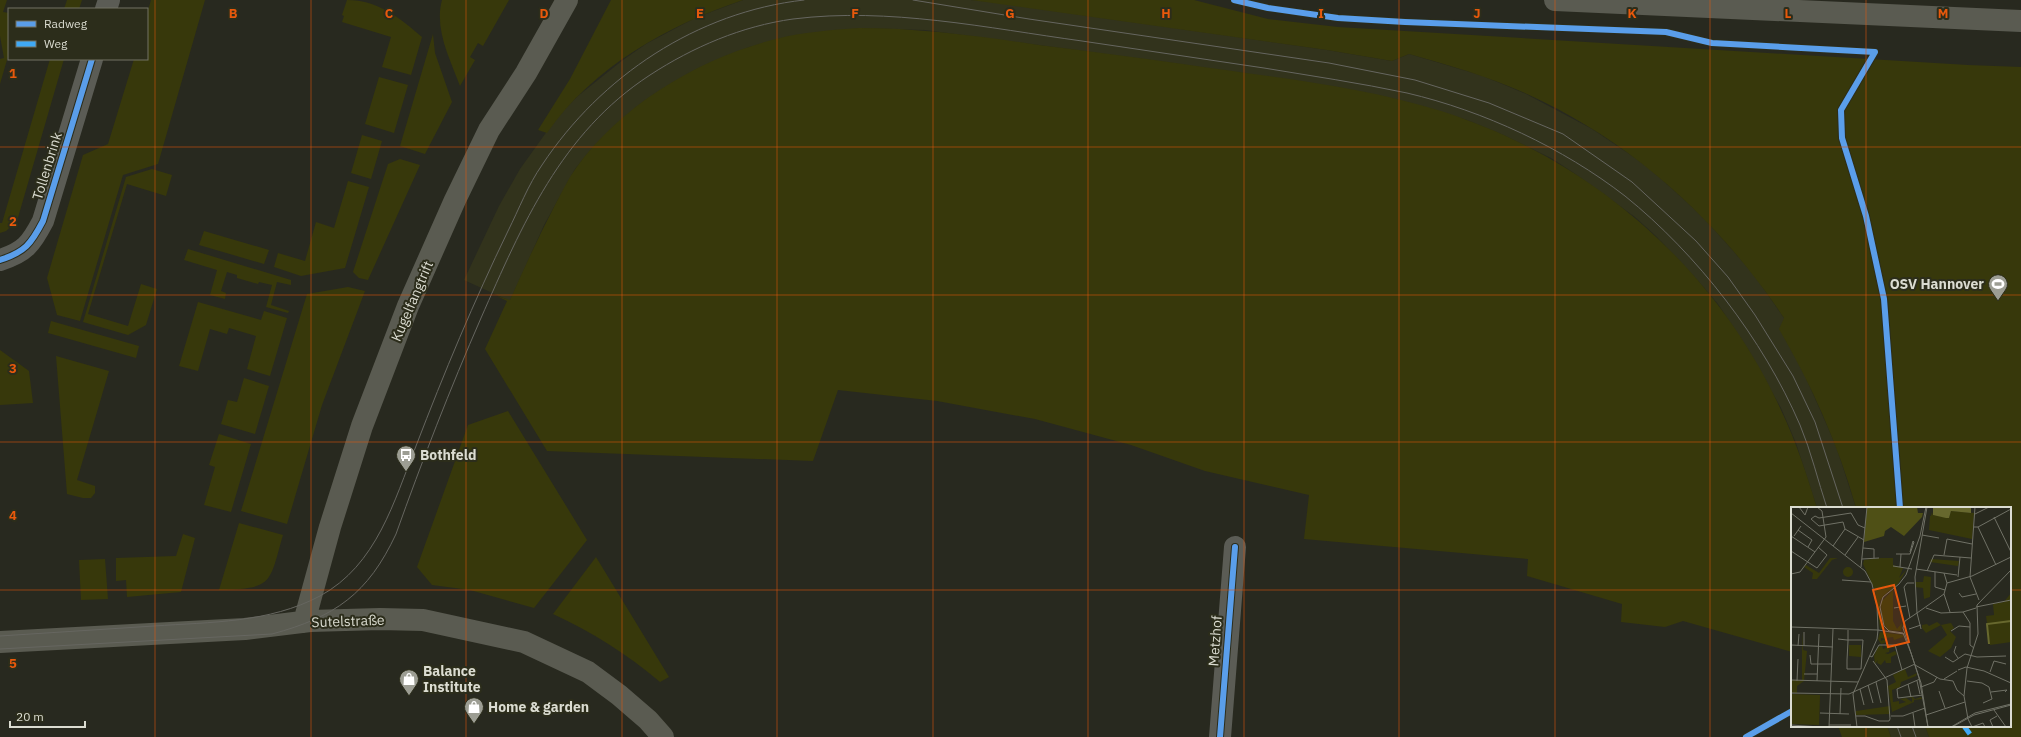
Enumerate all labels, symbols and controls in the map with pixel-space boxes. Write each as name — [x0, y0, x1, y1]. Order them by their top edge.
text: B — [229, 5, 238, 22]
text: C — [385, 5, 394, 22]
text: D — [539, 5, 549, 22]
text: E — [696, 5, 704, 22]
text: F — [851, 5, 859, 22]
text: G — [1005, 5, 1015, 22]
text: H — [1161, 5, 1171, 22]
text: I — [1318, 5, 1324, 22]
text: J — [1473, 5, 1481, 22]
text: K — [1627, 5, 1637, 22]
text: L — [1785, 5, 1792, 22]
text: M — [1938, 5, 1948, 22]
legend — [8, 8, 148, 60]
text: Radweg — [44, 16, 88, 31]
text: Weg — [44, 36, 68, 51]
text: 1 — [9, 65, 17, 82]
street label: Tollenbrink — [28, 129, 66, 202]
text: 2 — [9, 213, 17, 230]
street label: Kugelfangtrift — [387, 258, 437, 344]
sports icon: OSV Hannover — [1987, 273, 2009, 301]
place label: OSV Hannover — [1890, 275, 1984, 293]
text: 3 — [9, 360, 17, 377]
bus stop icon: Bothfeld — [395, 444, 417, 472]
place label: Bothfeld — [420, 446, 476, 464]
text: 4 — [9, 507, 17, 524]
inset map — [1791, 507, 2011, 727]
street label: Sutelstraße — [311, 611, 385, 631]
street label: Metzhof — [1204, 615, 1226, 667]
text: 5 — [9, 655, 17, 672]
place label: Balance Institute — [423, 662, 481, 696]
shop icon: Balance Institute — [398, 668, 420, 696]
shop icon: Home & garden — [463, 696, 485, 724]
place label: Home & garden — [488, 698, 589, 716]
scale bar — [10, 703, 85, 729]
text: 20 m — [16, 709, 44, 724]

